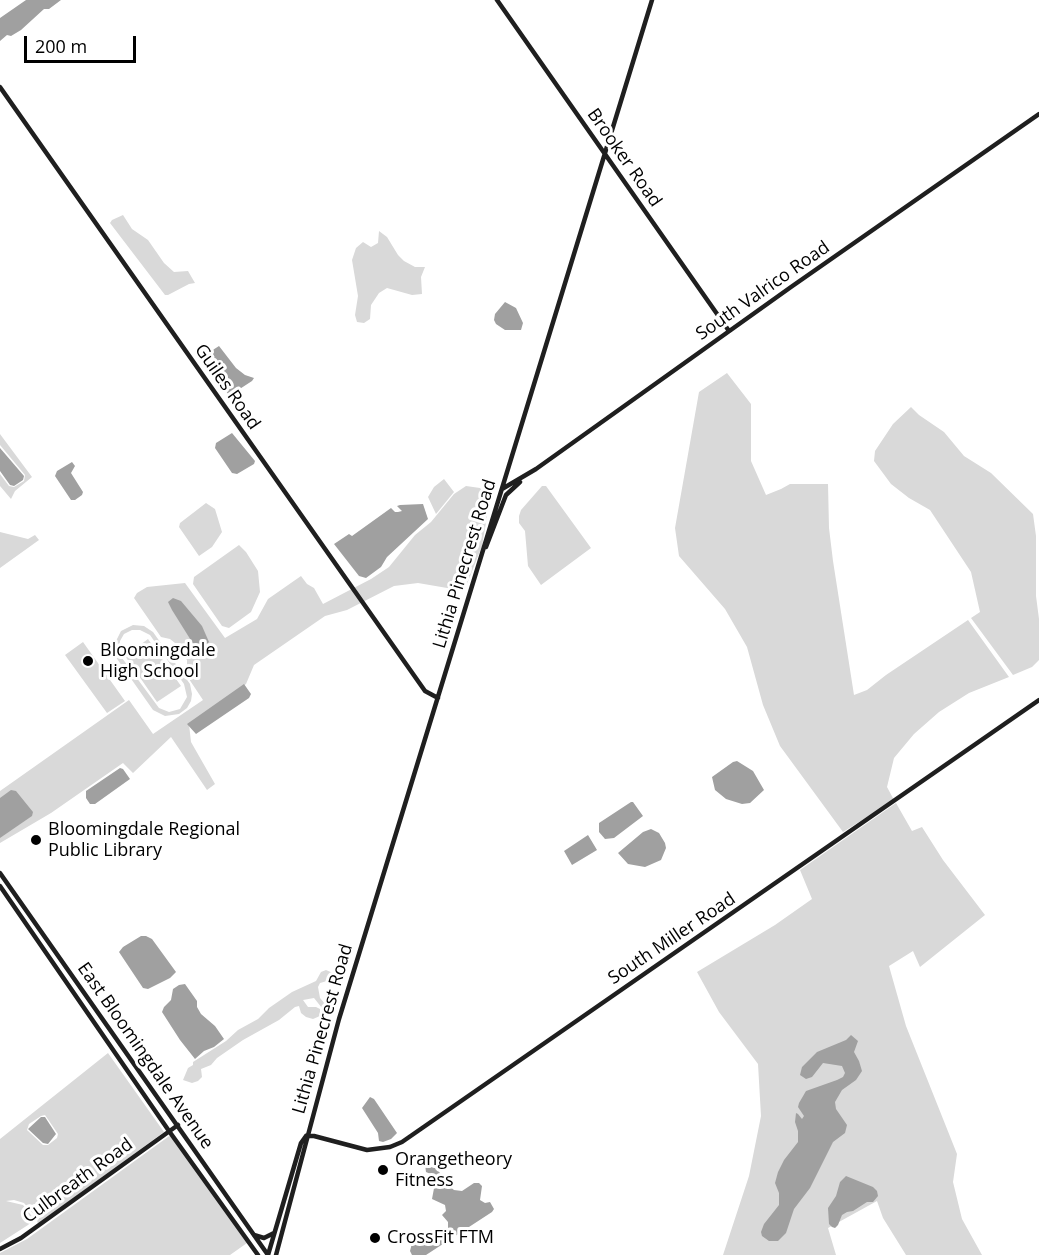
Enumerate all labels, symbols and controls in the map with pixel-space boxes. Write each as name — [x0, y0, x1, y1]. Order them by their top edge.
scale bar — [27, 24, 140, 62]
text: 200 m — [35, 34, 87, 58]
street label: Brooker Road — [582, 105, 666, 211]
street label: South Valrico Road — [692, 237, 834, 345]
street label: Guiles Road — [190, 340, 264, 434]
street label: Lithia Pinecrest Road — [429, 477, 501, 651]
place label: Bloomingdale High School — [100, 640, 216, 682]
marker: Bloomingdale High School — [81, 654, 95, 668]
place label: Bloomingdale Regional Public Library — [48, 819, 240, 862]
marker: Bloomingdale Regional Public Library — [29, 833, 43, 847]
street label: South Miller Road — [604, 888, 740, 990]
street label: Lithia Pinecrest Road — [288, 942, 358, 1116]
street label: East Bloomingdale Avenue — [72, 959, 218, 1153]
street label: Culbreath Road — [19, 1134, 137, 1228]
place label: Orangetheory Fitness — [395, 1149, 512, 1192]
marker: Orangetheory Fitness — [376, 1163, 390, 1177]
place label: CrossFit FTM — [387, 1227, 494, 1249]
marker: CrossFit FTM — [368, 1231, 382, 1245]

